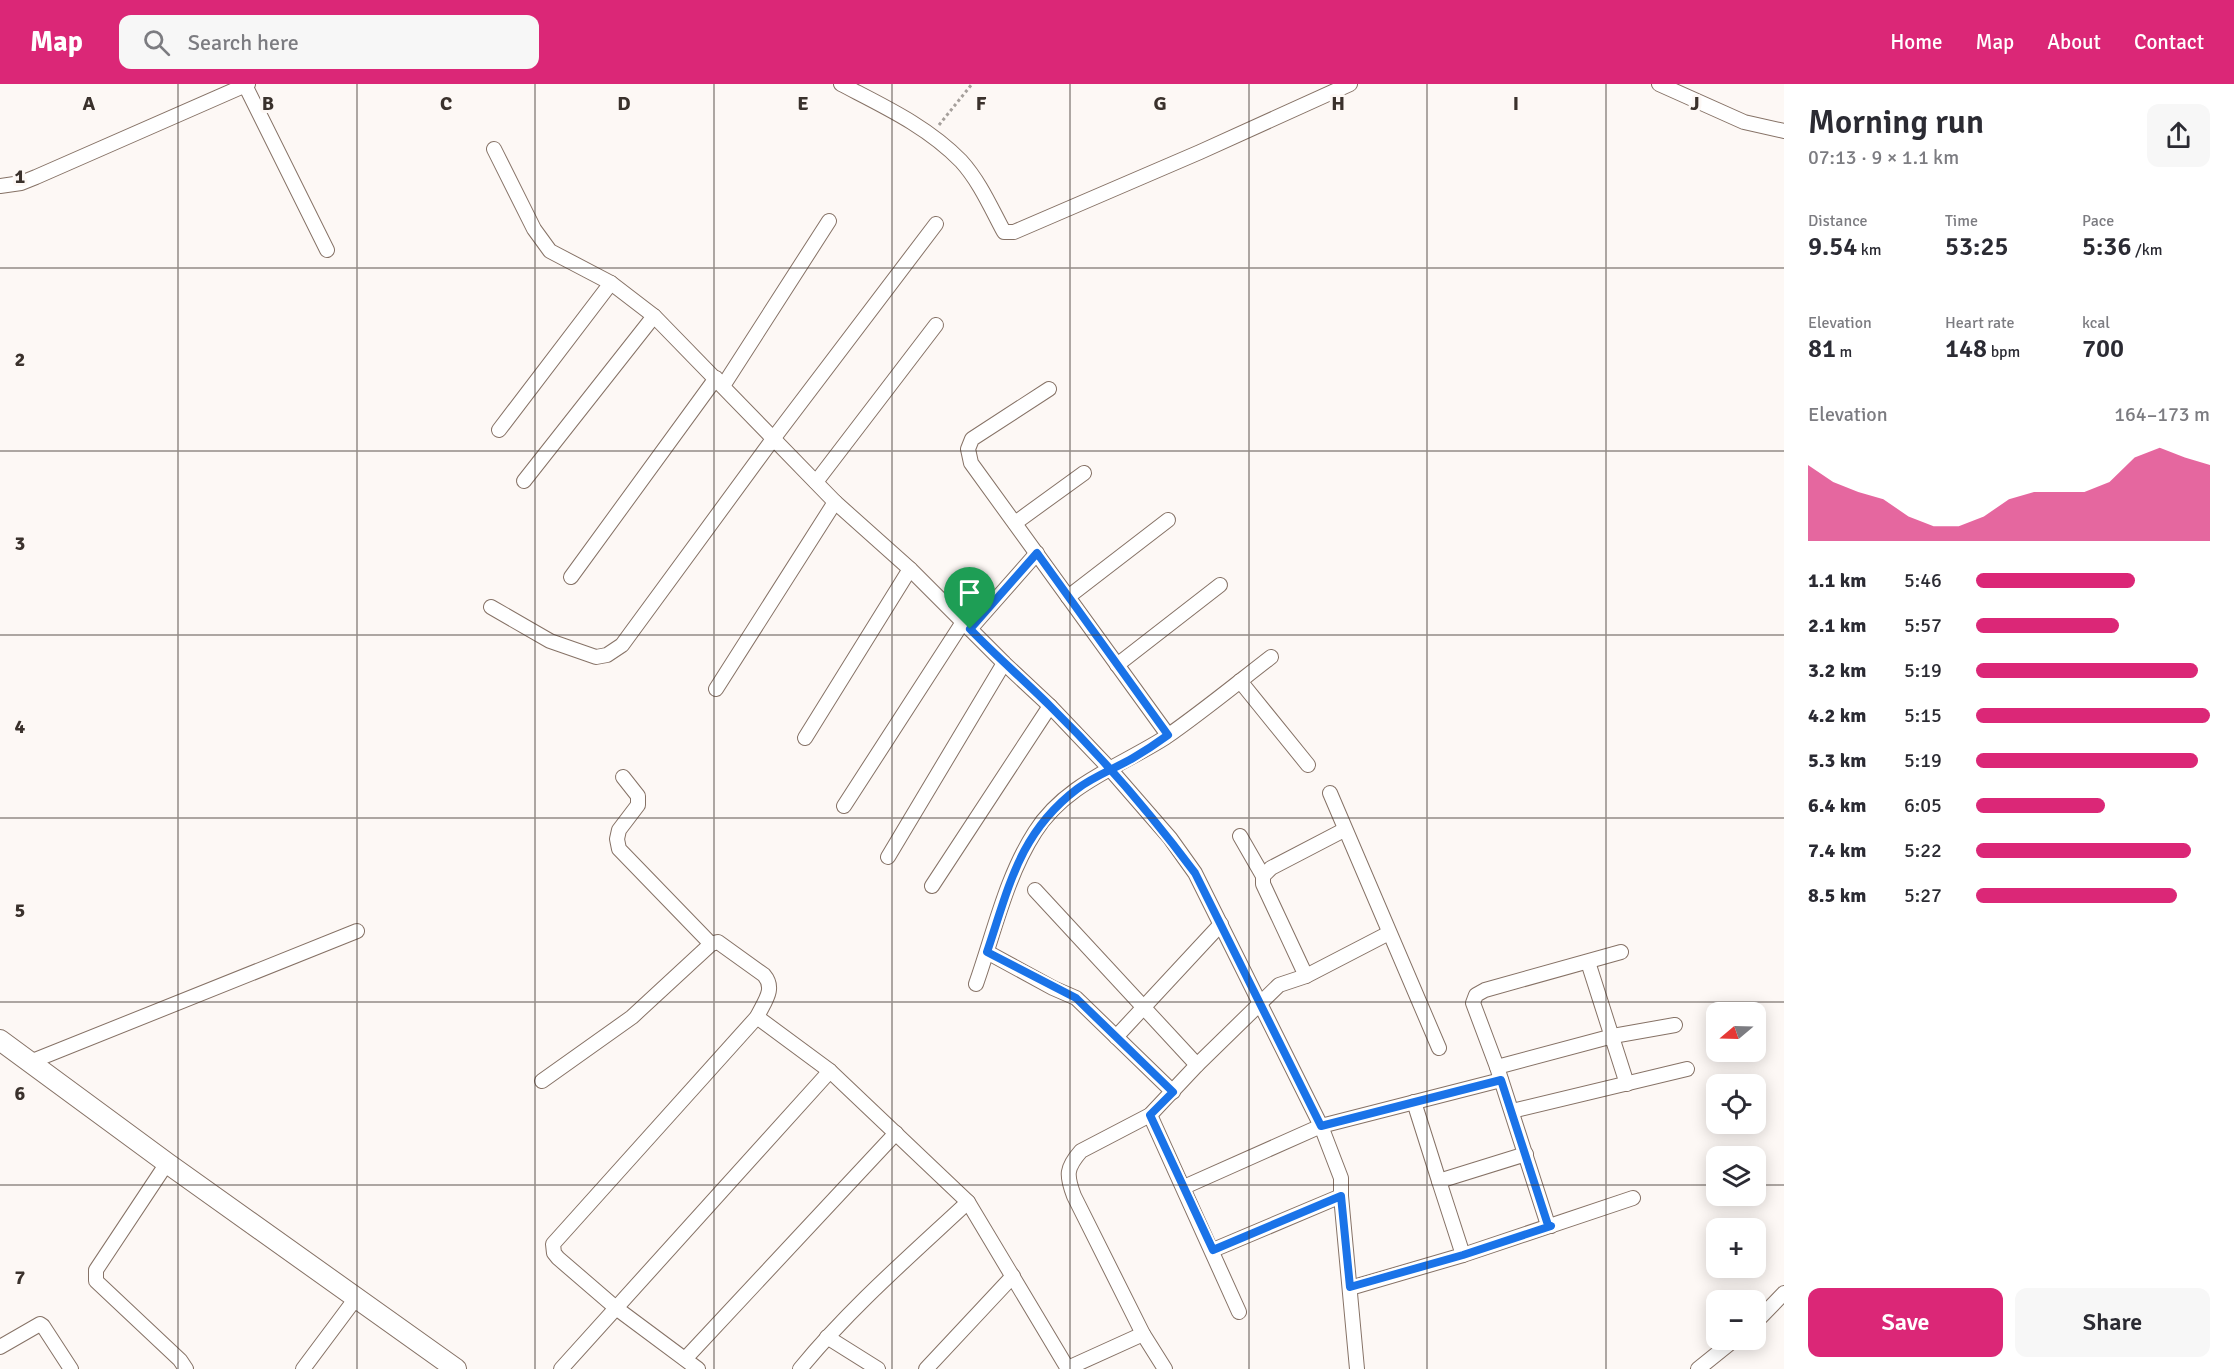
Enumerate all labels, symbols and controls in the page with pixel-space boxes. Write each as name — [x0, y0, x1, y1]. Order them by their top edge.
search box — [119, 15, 539, 69]
text: Map — [30, 25, 83, 59]
icon: search — [140, 26, 173, 59]
text: Search here — [188, 29, 299, 56]
text: Home — [1890, 29, 1943, 55]
text: Map — [1976, 29, 2014, 55]
text: About — [2047, 29, 2101, 55]
text: Contact — [2134, 29, 2204, 55]
text: A — [83, 91, 96, 116]
text: B — [262, 91, 274, 116]
text: C — [440, 91, 452, 116]
text: D — [617, 91, 631, 116]
text: E — [797, 91, 809, 116]
text: F — [976, 91, 987, 116]
text: G — [1153, 91, 1167, 116]
text: H — [1331, 91, 1345, 116]
text: I — [1513, 91, 1519, 116]
text: J — [1690, 91, 1700, 116]
text: Morning run — [1808, 102, 1984, 143]
button: share — [2147, 104, 2210, 167]
text: 07:13 · 9 × 1.1 km — [1808, 145, 1959, 170]
text: 1 — [15, 164, 26, 189]
text: Distance — [1808, 211, 1868, 231]
text: Time — [1945, 211, 1978, 231]
text: Pace — [2082, 211, 2114, 231]
text: 9.54 — [1808, 231, 1857, 263]
text: 53:25 — [1945, 231, 2009, 263]
text: 5:36 — [2082, 231, 2131, 263]
text: km — [1857, 240, 1882, 260]
text: /km — [2131, 240, 2163, 260]
text: Elevation — [1808, 313, 1872, 333]
text: Heart rate — [1945, 313, 2014, 333]
text: kcal — [2082, 313, 2110, 333]
text: 81 — [1808, 333, 1836, 365]
text: 148 — [1945, 333, 1987, 365]
text: 700 — [2082, 333, 2124, 365]
text: m — [1836, 342, 1852, 362]
text: bpm — [1987, 342, 2020, 362]
text: 2 — [15, 347, 25, 372]
text: Elevation — [1808, 402, 1888, 427]
text: 164–173 m — [2114, 402, 2210, 427]
text: 3 — [15, 531, 25, 556]
pin — [944, 567, 995, 629]
text: 1.1 km — [1808, 568, 1866, 593]
text: 5:46 — [1904, 568, 1942, 593]
icon: arrive — [953, 576, 986, 609]
text: 2.1 km — [1808, 613, 1866, 638]
text: 5:57 — [1904, 613, 1942, 638]
text: 3.2 km — [1808, 658, 1866, 683]
text: 5:19 — [1904, 658, 1942, 683]
text: 4.2 km — [1808, 703, 1866, 728]
text: 5:15 — [1904, 703, 1942, 728]
text: 4 — [15, 714, 26, 739]
text: 5.3 km — [1808, 748, 1866, 773]
text: 5:19 — [1904, 748, 1942, 773]
text: 6.4 km — [1808, 793, 1866, 818]
text: 6:05 — [1904, 793, 1942, 818]
text: 7.4 km — [1808, 838, 1866, 863]
text: 5:22 — [1904, 838, 1942, 863]
text: 8.5 km — [1808, 883, 1866, 908]
text: 5:27 — [1904, 883, 1942, 908]
text: 5 — [15, 898, 25, 923]
north arrow — [1706, 1002, 1766, 1062]
map controls — [1706, 1002, 1766, 1350]
button: locate — [1706, 1074, 1766, 1134]
text: 6 — [15, 1081, 26, 1106]
button: layers — [1706, 1146, 1766, 1206]
button: + — [1706, 1218, 1766, 1278]
text: 7 — [15, 1265, 26, 1290]
button: Save — [1808, 1288, 2003, 1357]
button: Share — [2015, 1288, 2210, 1357]
button: − — [1706, 1290, 1766, 1350]

